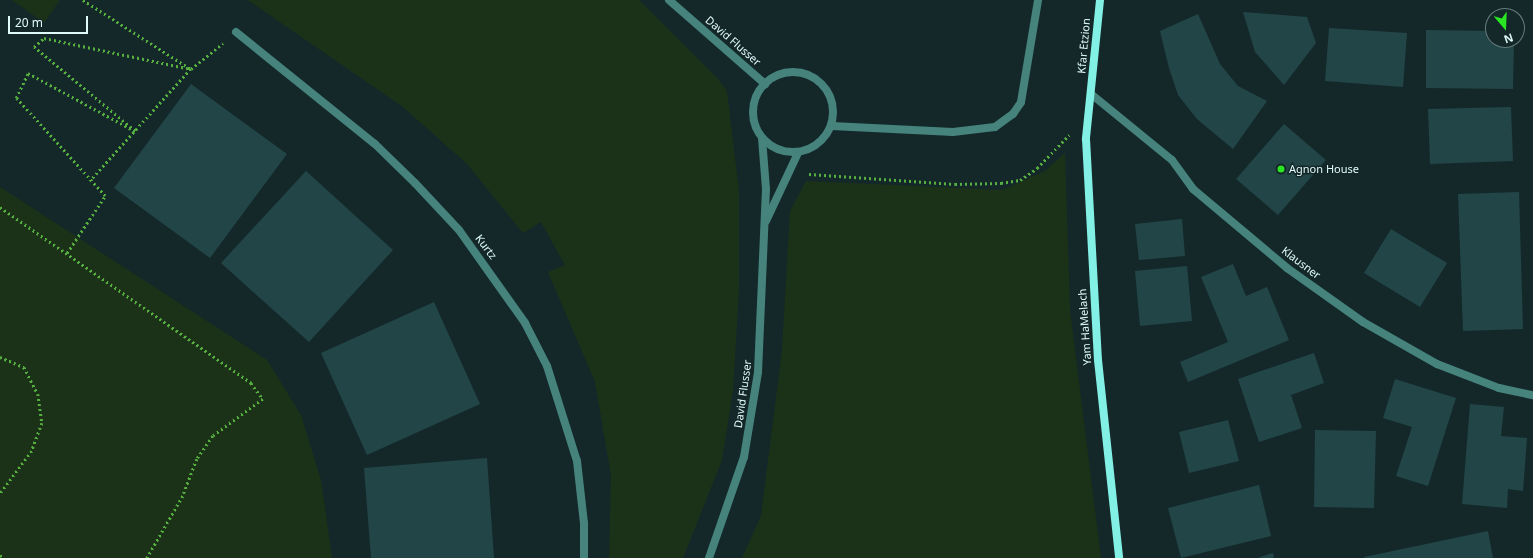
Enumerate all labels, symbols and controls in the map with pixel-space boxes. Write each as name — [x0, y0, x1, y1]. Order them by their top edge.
scale bar — [10, 8, 90, 34]
north arrow — [1485, 8, 1525, 48]
street label: David Flusser — [703, 13, 763, 69]
text: 20 m — [15, 14, 43, 31]
street label: Kfar Etzion — [1075, 18, 1093, 74]
text: N — [1502, 30, 1515, 47]
place label: Agnon House — [1289, 162, 1359, 176]
marker: Agnon House — [1276, 164, 1286, 174]
street label: Kurtz — [473, 232, 499, 262]
street label: Klausner — [1279, 244, 1323, 282]
street label: Yam HaMelach — [1076, 288, 1094, 366]
street label: David Flusser — [732, 359, 754, 429]

